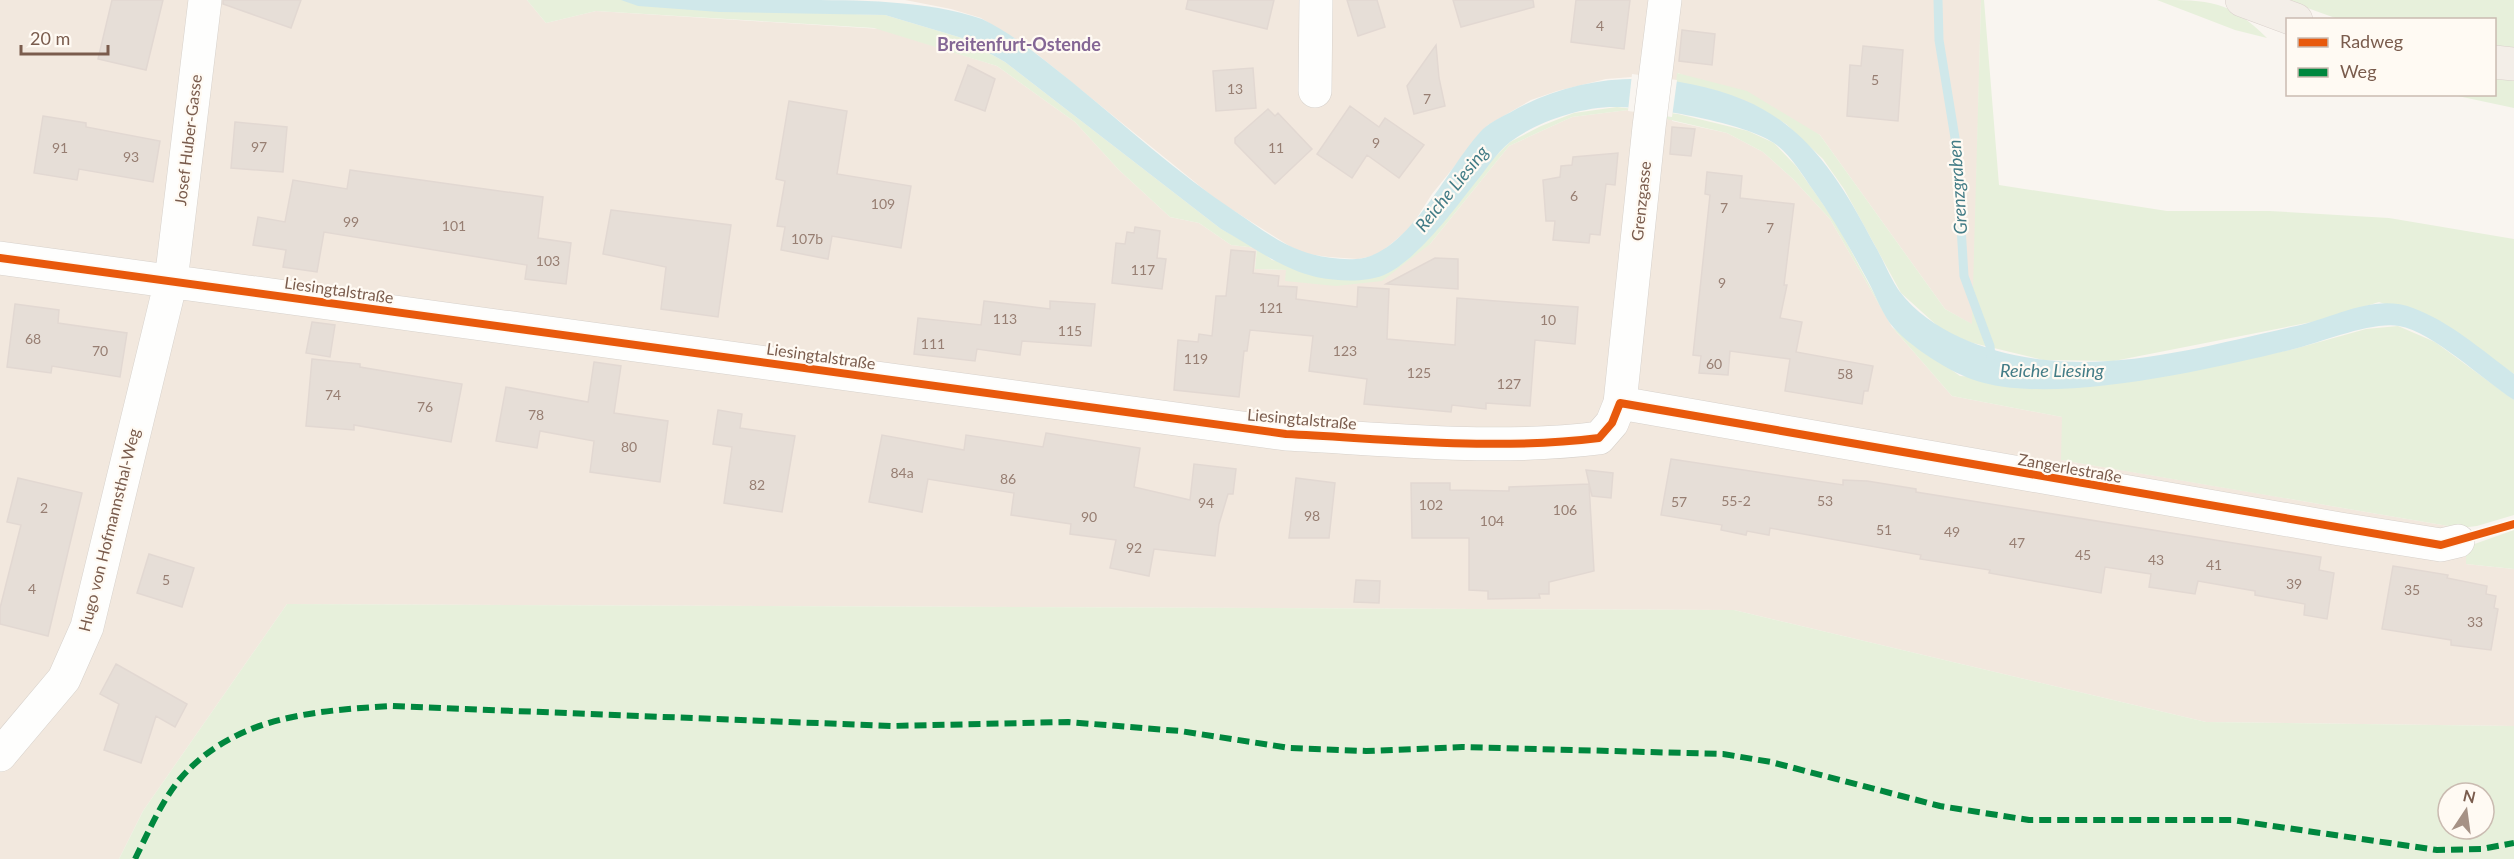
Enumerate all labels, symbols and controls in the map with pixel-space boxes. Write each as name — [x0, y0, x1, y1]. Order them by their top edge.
house number: 4 — [1596, 17, 1604, 34]
scale bar — [21, 18, 108, 56]
legend — [2286, 18, 2496, 96]
text: 20 m — [30, 27, 70, 49]
text: Radweg — [2340, 30, 2403, 52]
district label: Breitenfurt-Ostende — [937, 33, 1101, 55]
text: Weg — [2340, 60, 2377, 82]
house number: 5 — [1871, 71, 1879, 88]
street label: Josef Huber-Gasse — [170, 73, 205, 207]
house number: 13 — [1227, 80, 1243, 97]
house number: 7 — [1423, 90, 1431, 107]
house number: 9 — [1372, 134, 1380, 151]
house number: 97 — [251, 138, 267, 155]
house number: 91 — [52, 139, 68, 156]
house number: 11 — [1268, 139, 1284, 156]
water label: Grenzgraben — [1943, 139, 1971, 235]
water label: Reiche Liesing — [1410, 141, 1493, 236]
house number: 93 — [123, 148, 139, 165]
street label: Grenzgasse — [1627, 160, 1654, 242]
house number: 6 — [1570, 187, 1578, 204]
house number: 109 — [871, 195, 895, 212]
house number: 7 — [1720, 199, 1728, 216]
house number: 99 — [343, 213, 359, 230]
house number: 101 — [442, 217, 466, 234]
house number: 7 — [1766, 219, 1774, 236]
house number: 107b — [791, 230, 823, 247]
house number: 103 — [536, 252, 560, 269]
house number: 117 — [1131, 261, 1155, 278]
street label: Liesingtalstraße — [283, 272, 395, 307]
house number: 9 — [1718, 274, 1726, 291]
house number: 121 — [1259, 299, 1283, 316]
house number: 113 — [993, 310, 1017, 327]
house number: 10 — [1540, 311, 1556, 328]
house number: 115 — [1058, 322, 1082, 339]
house number: 68 — [25, 330, 41, 347]
house number: 111 — [921, 335, 945, 352]
street label: Liesingtalstraße — [765, 338, 877, 373]
house number: 70 — [92, 342, 108, 359]
house number: 123 — [1333, 342, 1357, 359]
house number: 119 — [1184, 350, 1208, 367]
house number: 60 — [1706, 355, 1722, 372]
water label: Reiche Liesing — [2000, 359, 2104, 381]
house number: 125 — [1407, 364, 1431, 381]
house number: 58 — [1837, 365, 1853, 382]
house number: 127 — [1497, 375, 1521, 392]
house number: 74 — [325, 386, 341, 403]
house number: 76 — [417, 398, 433, 415]
street label: Liesingtalstraße — [1246, 404, 1358, 433]
house number: 78 — [528, 406, 544, 423]
street label: Hugo von Hofmannsthal-Weg — [74, 426, 143, 634]
house number: 80 — [621, 438, 637, 455]
street label: Zangerlestraße — [2017, 449, 2124, 486]
house number: 84a — [890, 464, 914, 481]
house number: 86 — [1000, 470, 1016, 487]
house number: 82 — [749, 476, 765, 493]
house number: 55-2 — [1721, 492, 1751, 509]
house number: 53 — [1817, 492, 1833, 509]
house number: 57 — [1671, 493, 1687, 510]
house number: 94 — [1198, 494, 1214, 511]
house number: 102 — [1419, 496, 1443, 513]
house number: 2 — [40, 499, 48, 516]
house number: 106 — [1553, 501, 1577, 518]
house number: 98 — [1304, 507, 1320, 524]
house number: 90 — [1081, 508, 1097, 525]
house number: 104 — [1480, 512, 1504, 529]
house number: 51 — [1876, 521, 1892, 538]
house number: 49 — [1944, 523, 1960, 540]
house number: 47 — [2009, 534, 2025, 551]
house number: 92 — [1126, 539, 1142, 556]
house number: 45 — [2075, 546, 2091, 563]
house number: 43 — [2148, 551, 2164, 568]
house number: 41 — [2206, 556, 2222, 573]
house number: 5 — [162, 571, 170, 588]
house number: 39 — [2286, 575, 2302, 592]
house number: 4 — [28, 580, 36, 597]
house number: 35 — [2404, 581, 2420, 598]
house number: 33 — [2467, 613, 2483, 630]
north arrow — [2436, 781, 2496, 841]
text: N — [2461, 785, 2478, 807]

